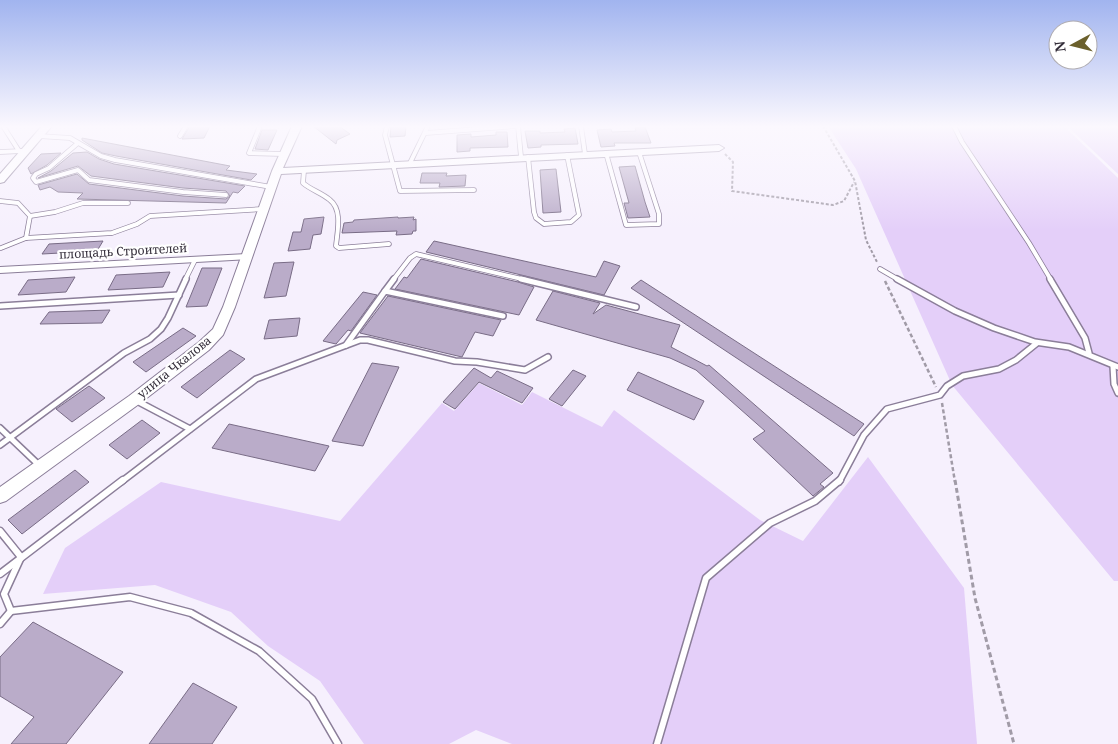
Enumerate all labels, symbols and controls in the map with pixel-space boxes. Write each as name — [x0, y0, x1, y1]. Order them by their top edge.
north arrow — [1048, 20, 1098, 70]
text: N — [1049, 40, 1070, 53]
street label: площадь Строителей — [58, 239, 188, 263]
street label: улица Чкалова — [133, 332, 215, 402]

